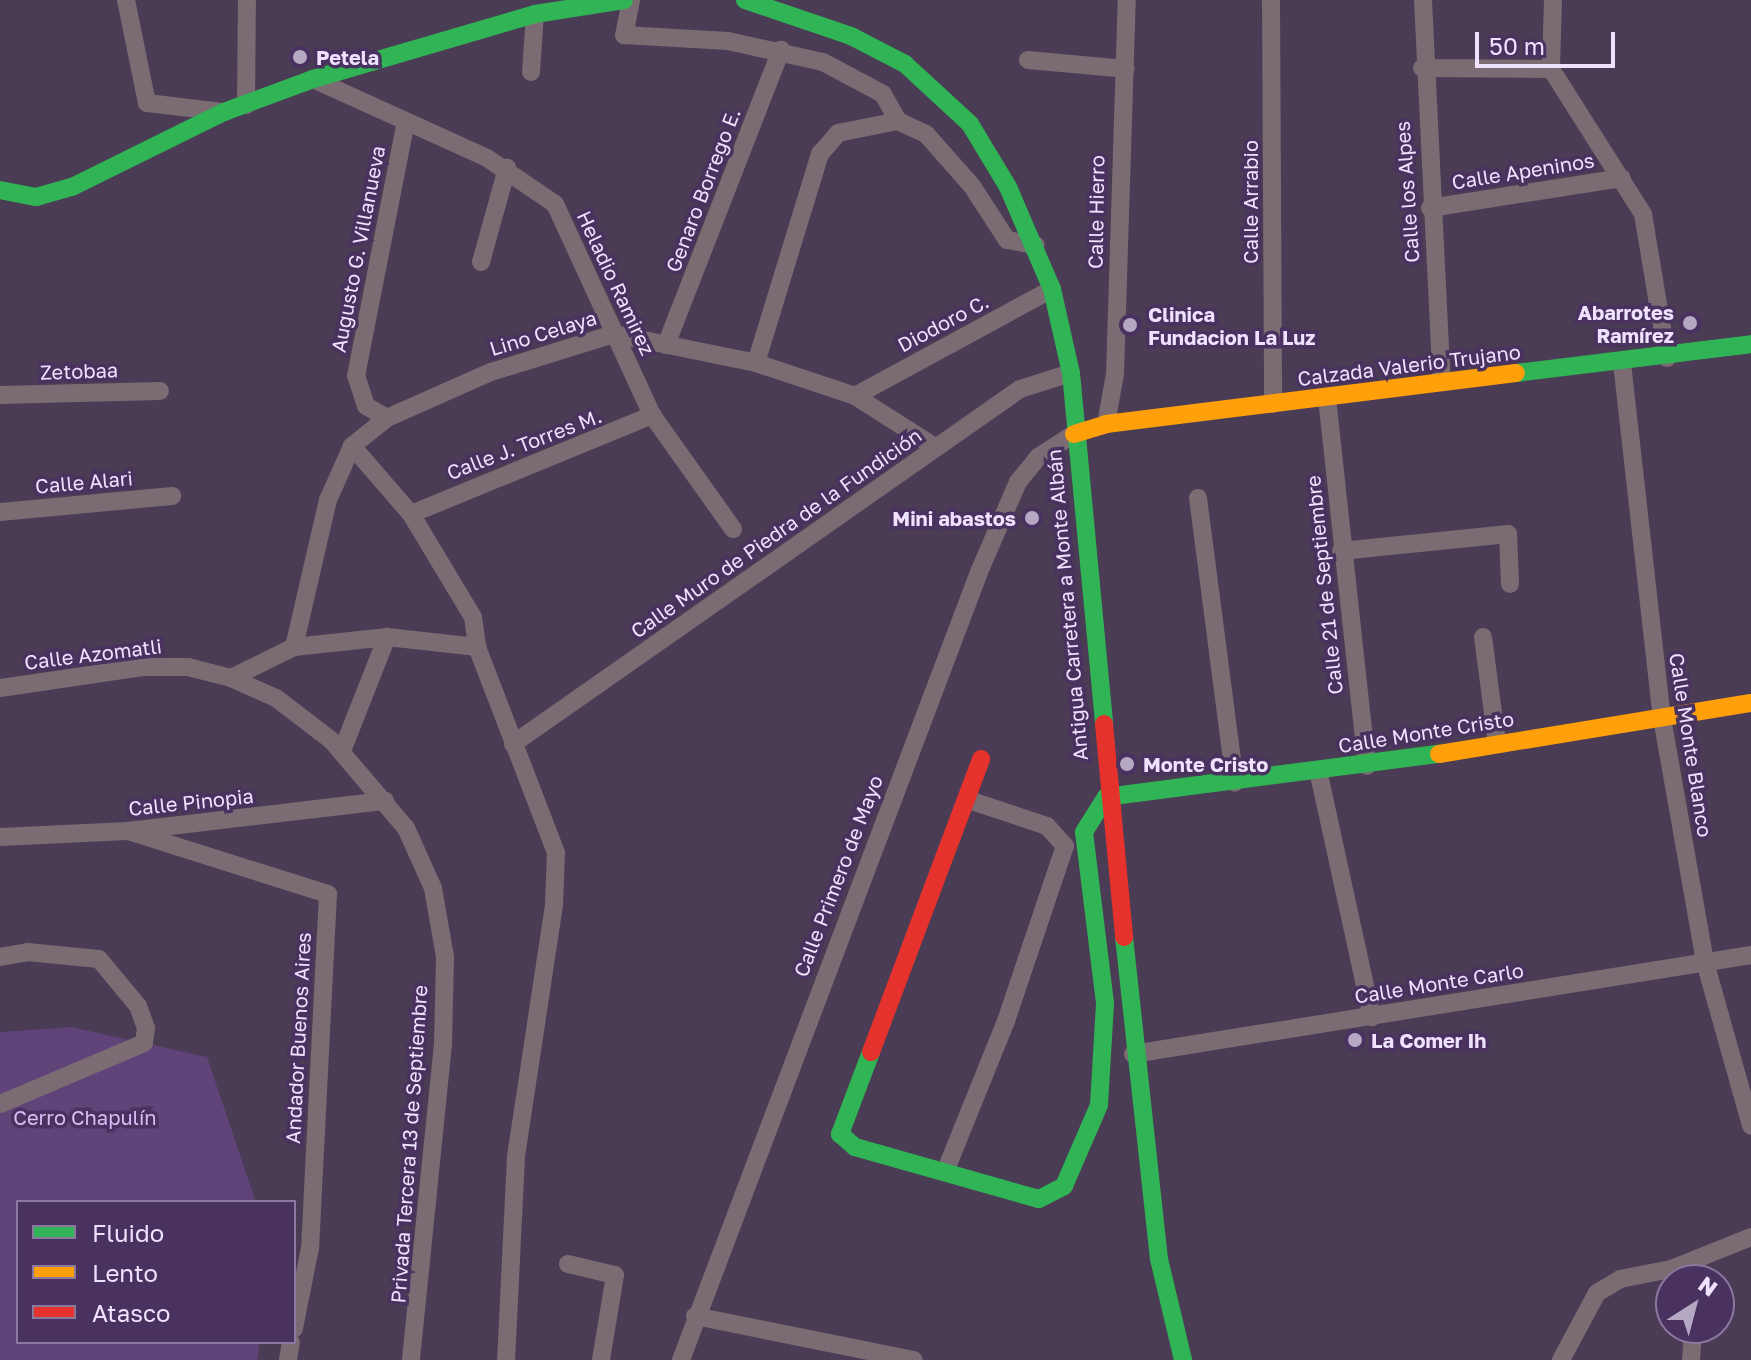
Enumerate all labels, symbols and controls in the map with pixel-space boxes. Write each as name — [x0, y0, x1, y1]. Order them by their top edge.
scale bar — [1479, 16, 1619, 66]
text: 50 m — [1489, 31, 1545, 60]
place label: Petela — [316, 45, 379, 69]
marker: Petela — [291, 48, 309, 66]
street label: Genaro Borrego E. — [661, 105, 745, 275]
street label: Calle los Alpes — [1390, 120, 1424, 264]
street label: Calle Arrabio — [1238, 140, 1262, 264]
street label: Augusto G. Villanueva — [326, 144, 390, 354]
street label: Calle Apeninos — [1450, 148, 1596, 194]
street label: Calle Hierro — [1083, 155, 1109, 269]
street label: Heladio Ramirez — [572, 207, 660, 359]
street label: Diodoro C. — [893, 289, 993, 357]
place label: Abarrotes Ramírez — [1578, 300, 1674, 347]
place label: Clinica Fundacion La Luz — [1148, 302, 1315, 349]
street label: Lino Celaya — [487, 305, 599, 361]
marker: Clinica Fundacion La Luz — [1119, 314, 1141, 336]
marker: Abarrotes Ramírez — [1681, 314, 1699, 332]
street label: Calzada Valerio Trujano — [1296, 339, 1522, 391]
street label: Zetobaa — [40, 358, 118, 384]
street label: Calle J. Torres M. — [443, 403, 605, 485]
street label: Calle Muro de Piedra de la Fundición — [626, 423, 926, 643]
street label: Antigua Carretera a Monte Albán — [1041, 448, 1093, 762]
street label: Calle Alari — [34, 466, 134, 498]
street label: Calle 21 de Septiembre — [1301, 474, 1347, 696]
place label: Mini abastos — [892, 506, 1016, 530]
marker: Mini abastos — [1023, 509, 1041, 527]
street label: Calle Azomatli — [23, 634, 163, 674]
street label: Calle Monte Blanco — [1665, 651, 1717, 839]
street label: Calle Monte Cristo — [1337, 706, 1515, 758]
place label: Monte Cristo — [1143, 752, 1268, 776]
marker: Monte Cristo — [1118, 755, 1136, 773]
street label: Calle Primero de Mayo — [788, 772, 888, 980]
street label: Calle Pinopia — [127, 783, 255, 821]
street label: Andador Buenos Aires — [280, 932, 316, 1144]
street label: Calle Monte Carlo — [1353, 958, 1525, 1008]
street label: Privada Tercera 13 de Septiembre — [386, 984, 432, 1304]
place label: La Comer Ih — [1371, 1028, 1486, 1052]
marker: La Comer Ih — [1346, 1031, 1364, 1049]
park label: Cerro Chapulín — [13, 1105, 157, 1129]
legend — [16, 1200, 296, 1344]
text: Fluido — [92, 1218, 164, 1247]
text: Lento — [92, 1258, 158, 1287]
north arrow — [1655, 1264, 1735, 1344]
text: N — [1694, 1270, 1723, 1302]
text: Atasco — [92, 1298, 170, 1327]

